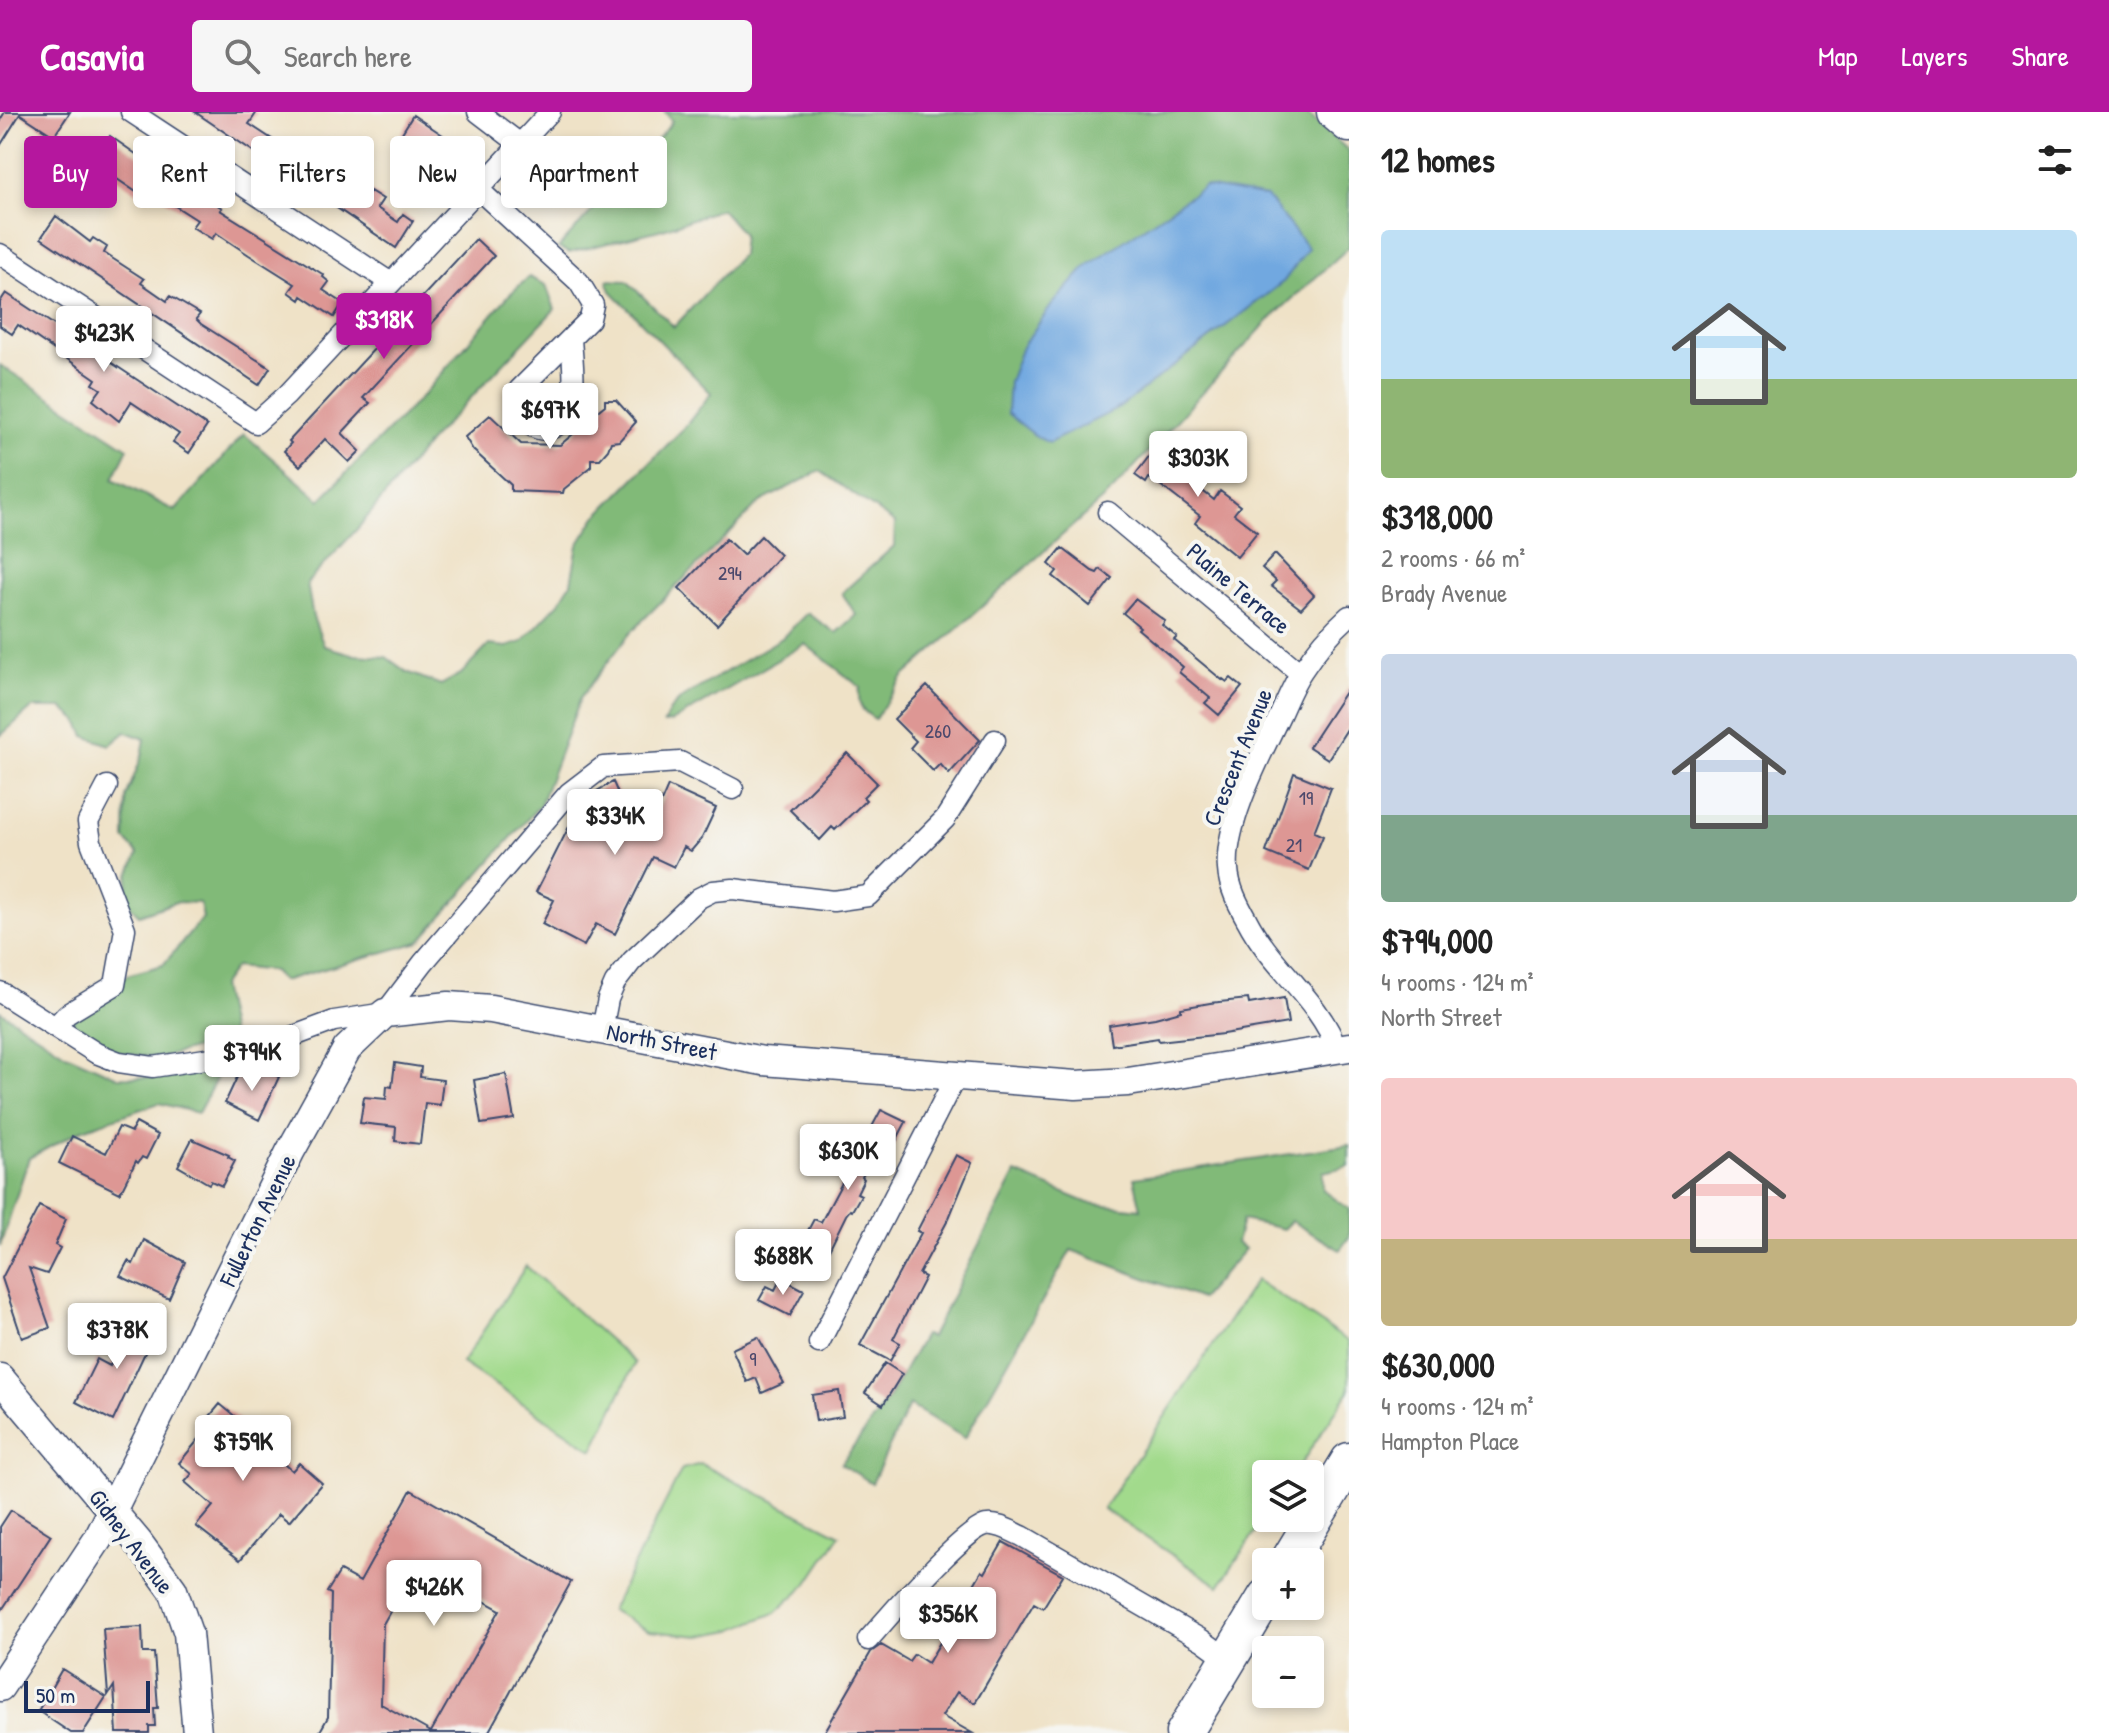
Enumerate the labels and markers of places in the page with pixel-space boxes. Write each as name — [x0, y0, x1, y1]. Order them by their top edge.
pin: $318K — [328, 293, 440, 361]
pin: $423K — [48, 306, 160, 374]
pin: $697K — [494, 383, 606, 451]
pin: $303K — [1142, 431, 1254, 499]
pin: $334K — [559, 789, 671, 857]
pin: $794K — [196, 1025, 308, 1093]
pin: $630K — [792, 1124, 904, 1192]
pin: $688K — [727, 1229, 839, 1297]
pin: $378K — [61, 1303, 173, 1371]
pin: $759K — [187, 1415, 299, 1483]
pin: $426K — [378, 1560, 490, 1628]
pin: $356K — [892, 1587, 1004, 1655]

